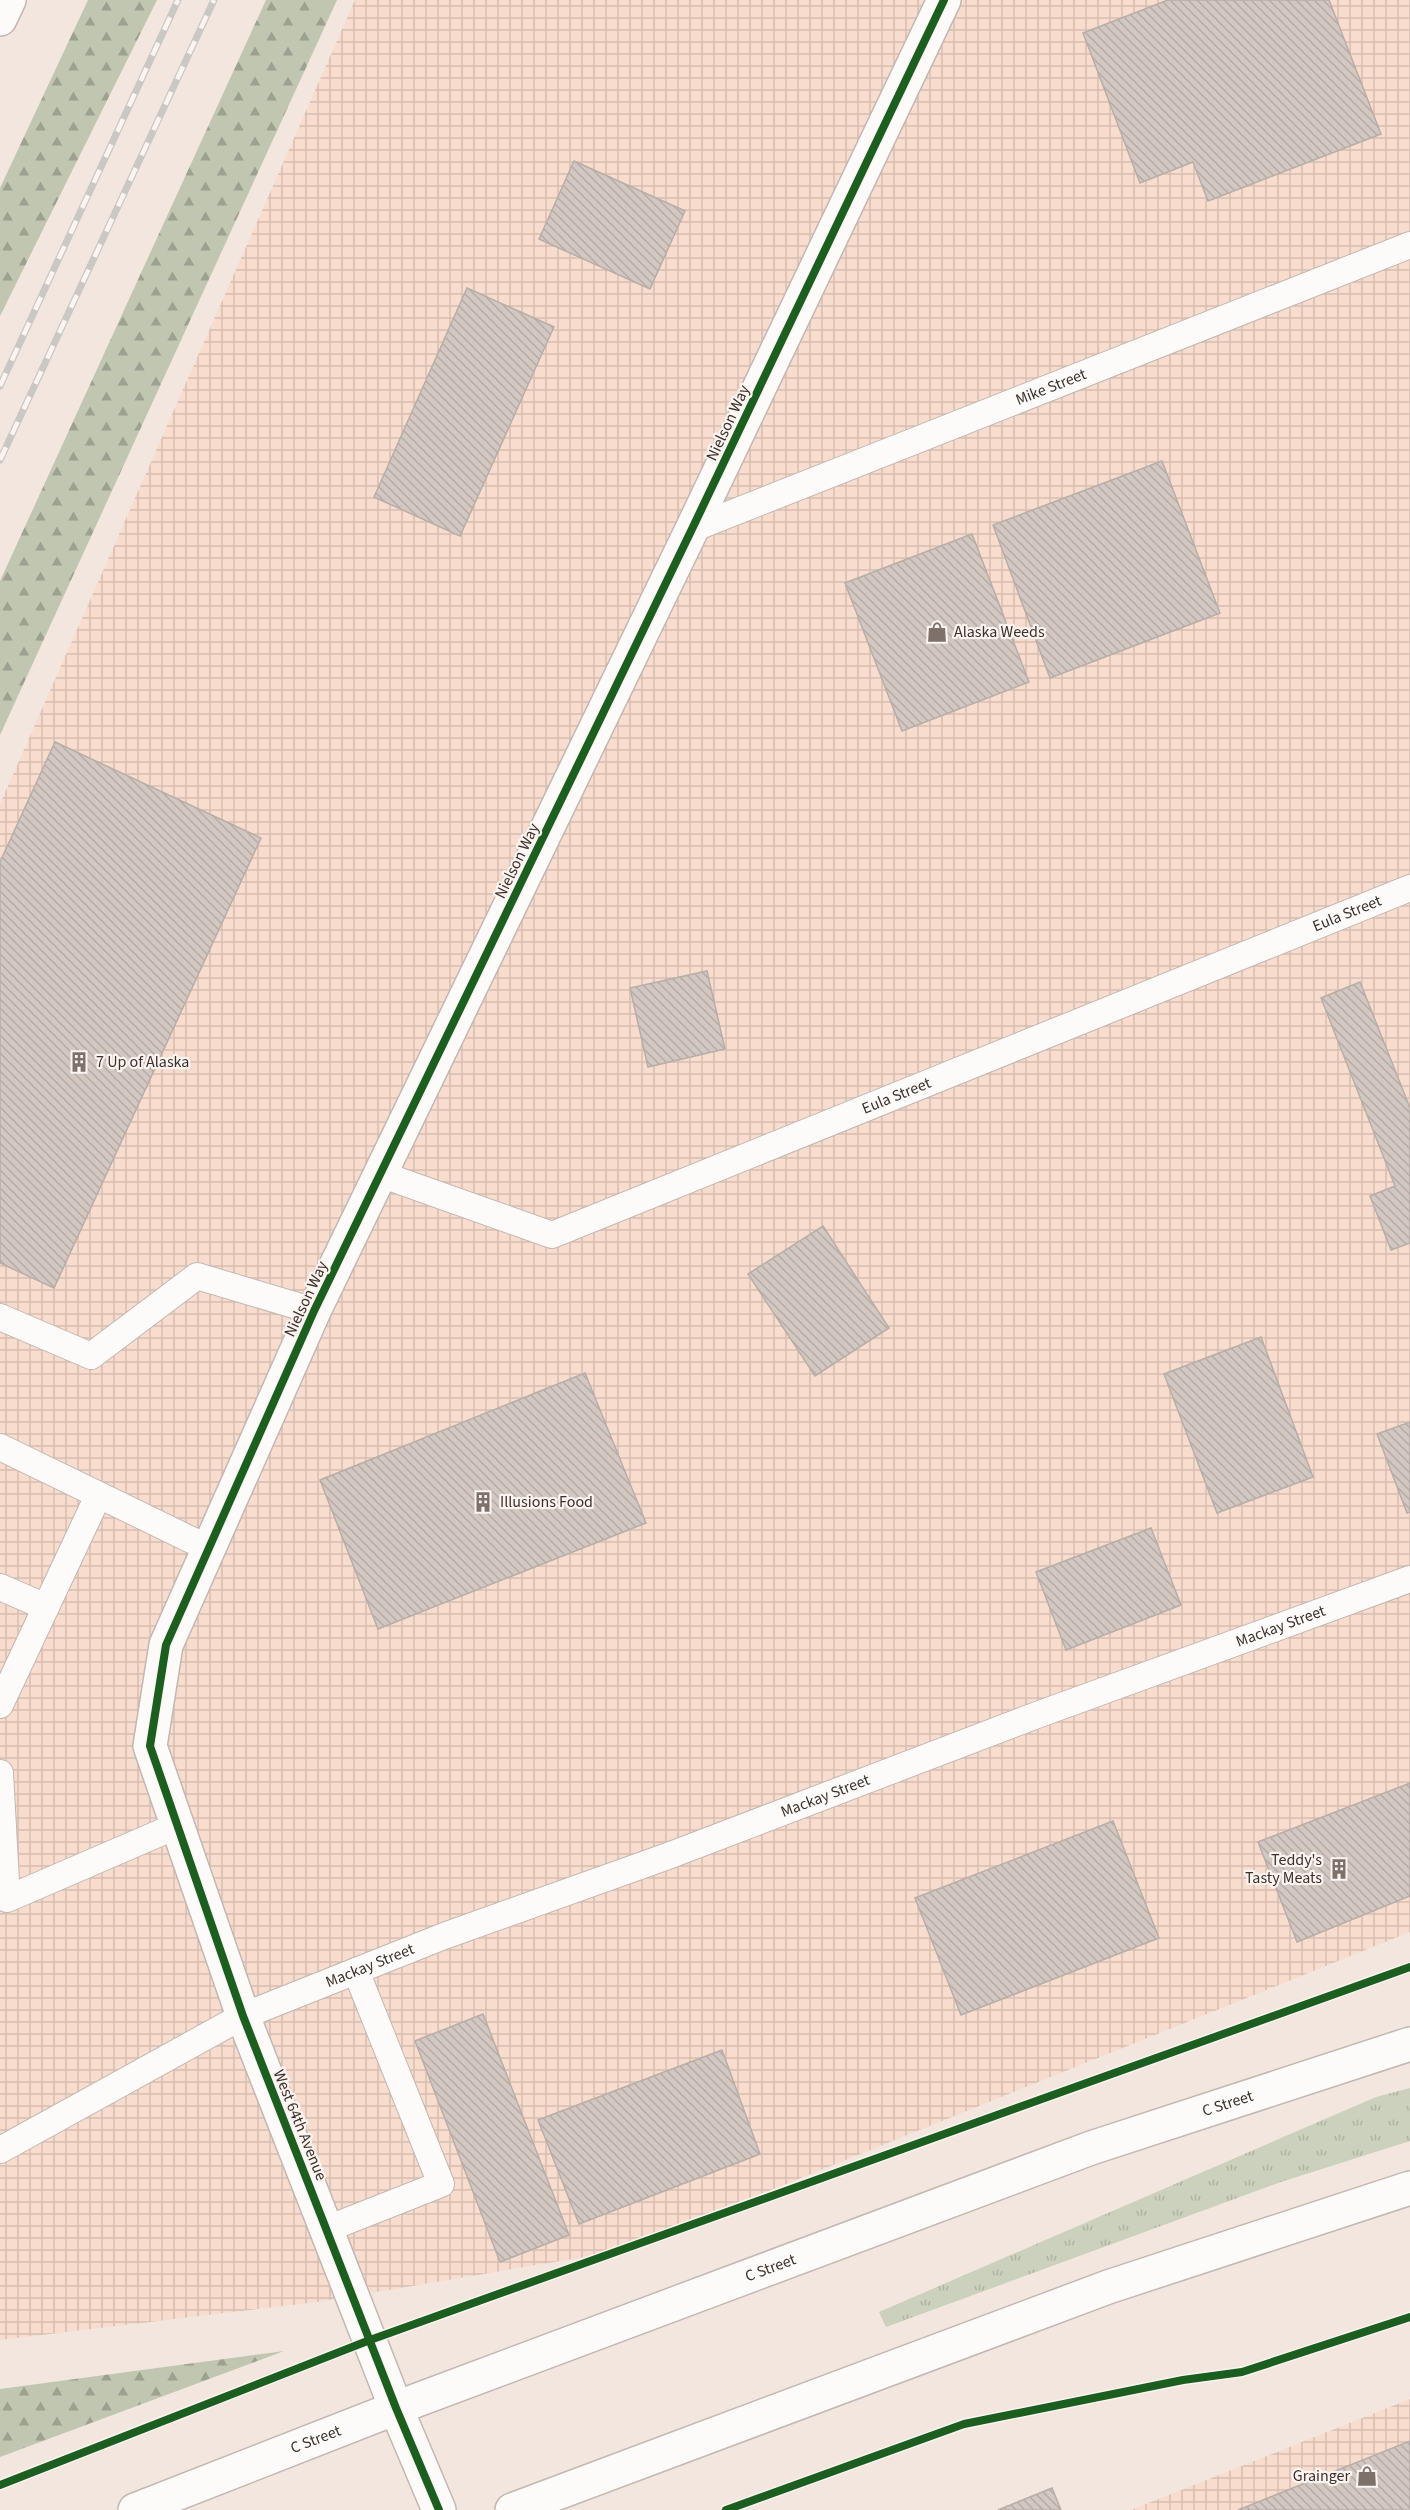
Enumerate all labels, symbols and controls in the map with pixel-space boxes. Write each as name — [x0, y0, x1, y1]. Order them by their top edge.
street label: Mike Street — [1012, 363, 1090, 411]
street label: Nielson Way — [701, 381, 755, 465]
shop icon: Alaska Weeds — [925, 620, 949, 644]
place label: Alaska Weeds — [954, 621, 1045, 643]
street label: Nielson Way — [489, 819, 545, 902]
street label: Eula Street — [1309, 889, 1385, 937]
building icon: 7 Up of Alaska — [67, 1050, 91, 1074]
place label: 7 Up of Alaska — [96, 1051, 189, 1073]
street label: Eula Street — [859, 1072, 935, 1120]
street label: Nielson Way — [279, 1257, 333, 1341]
building icon: Illusions Food — [471, 1490, 495, 1514]
place label: Illusions Food — [500, 1491, 593, 1513]
street label: Mackay Street — [1233, 1600, 1329, 1653]
street label: Mackay Street — [778, 1769, 873, 1823]
place label: Teddy's Tasty Meats — [1245, 1849, 1322, 1889]
building icon: Teddy's Tasty Meats — [1327, 1857, 1351, 1881]
street label: Mackay Street — [322, 1938, 418, 1993]
street label: West 64th Avenue — [268, 2066, 332, 2184]
street label: C Street — [1199, 2085, 1257, 2122]
street label: C Street — [742, 2248, 799, 2287]
street label: C Street — [287, 2419, 345, 2459]
shop icon: Grainger — [1355, 2464, 1379, 2488]
place label: Grainger — [1293, 2465, 1350, 2487]

